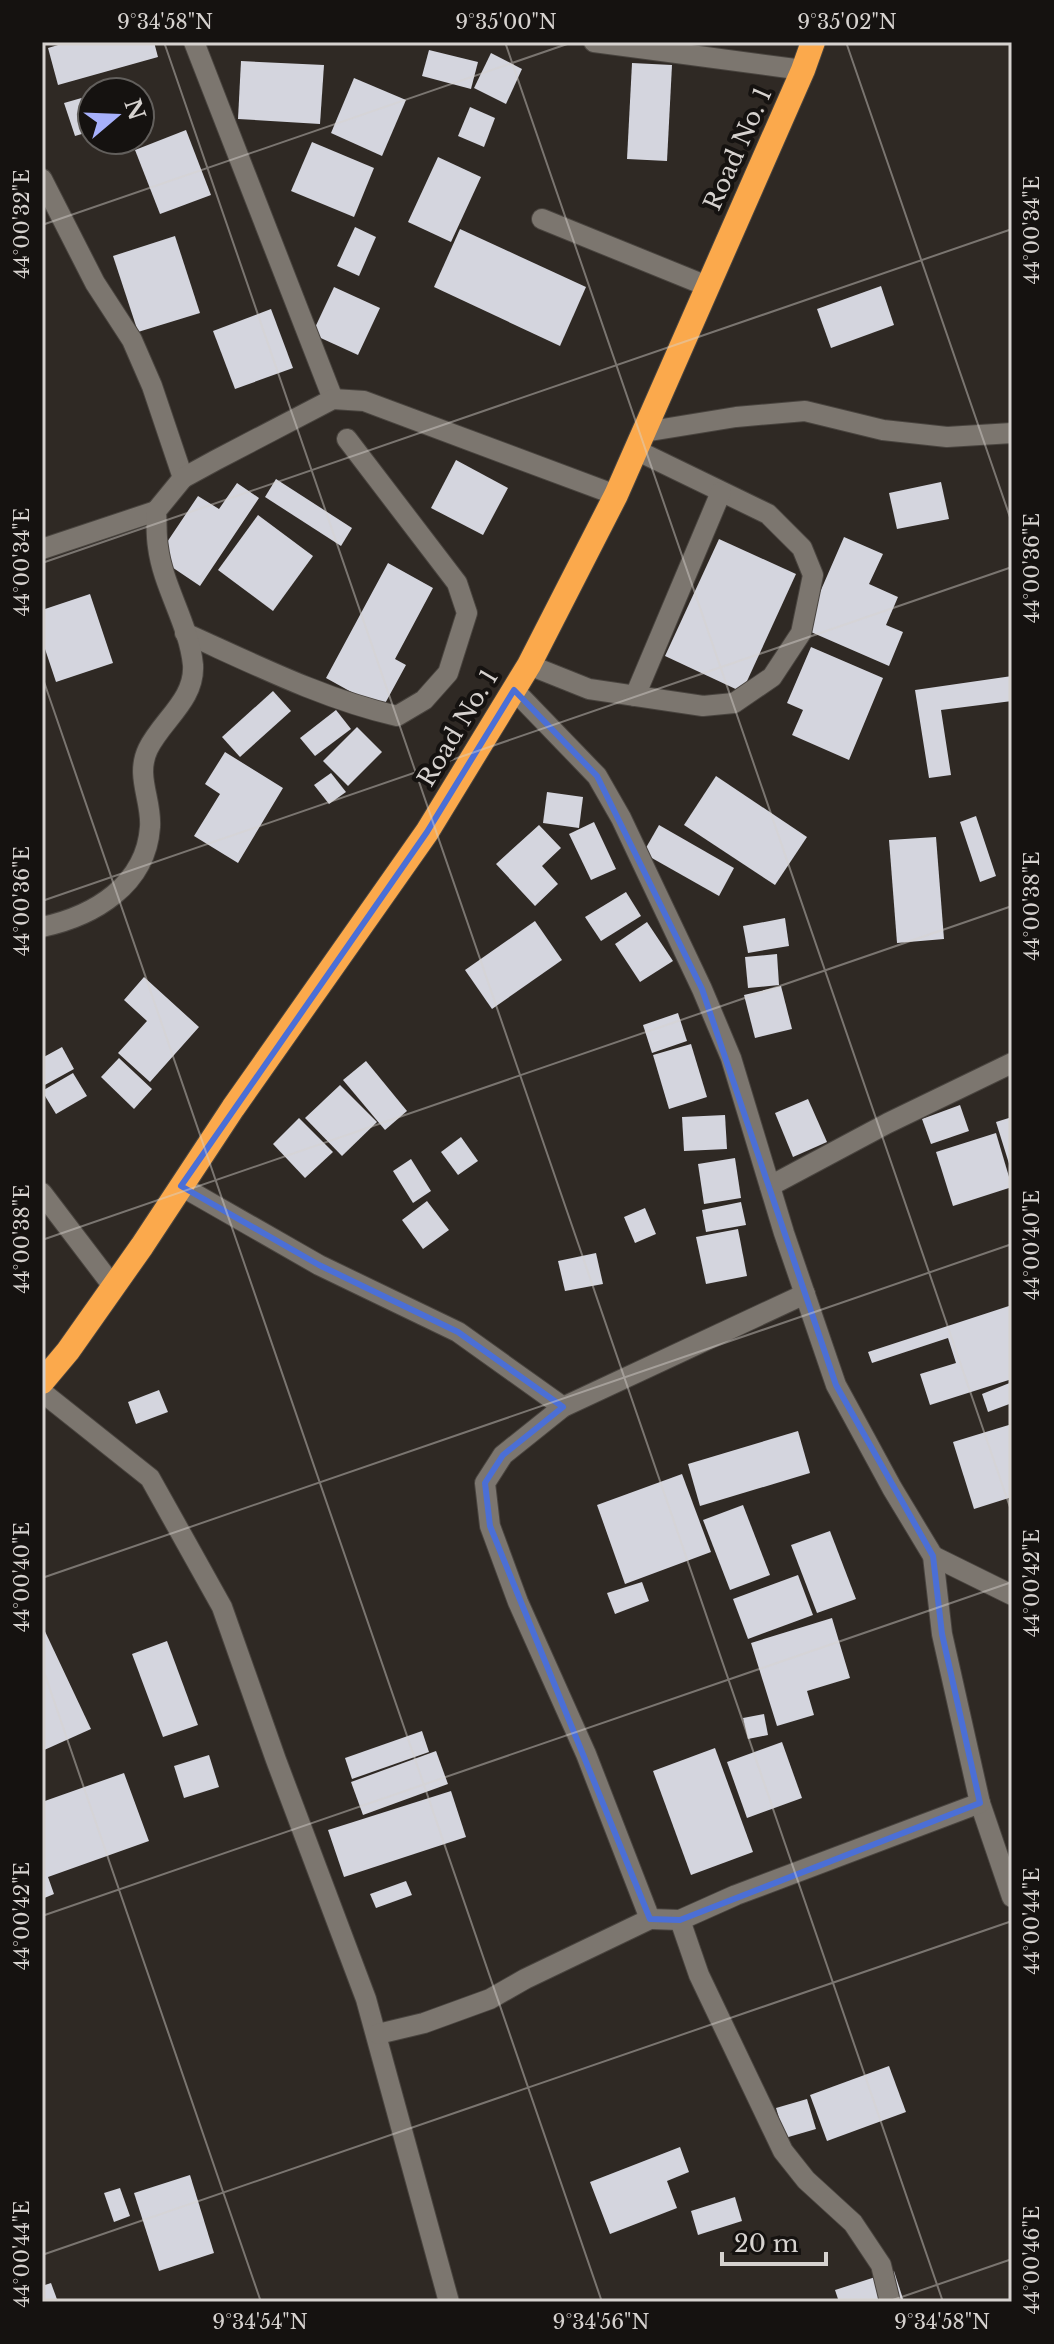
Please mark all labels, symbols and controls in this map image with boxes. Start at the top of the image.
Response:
text: 9°34'58"N [117,10,213,34]
text: 9°35'00"N [455,10,557,34]
text: 9°35'02"N [797,10,897,34]
north arrow [76,76,156,156]
street label: Road No. 1 [698,83,777,215]
text: N [118,95,151,124]
text: 44°00'32"E [10,169,34,279]
text: 44°00'34"E [1020,176,1044,284]
text: 44°00'34"E [10,508,34,616]
text: 44°00'36"E [1020,513,1044,623]
street label: Road No. 1 [411,664,504,791]
text: 44°00'36"E [10,846,34,956]
text: 44°00'38"E [1020,851,1044,961]
text: 44°00'38"E [10,1184,34,1294]
text: 44°00'40"E [1020,1190,1044,1300]
text: 44°00'40"E [10,1522,34,1632]
text: 44°00'42"E [1020,1529,1044,1637]
text: 44°00'42"E [10,1862,34,1970]
text: 44°00'44"E [1020,1867,1044,1975]
text: 44°00'44"E [10,2200,34,2308]
text: 44°00'46"E [1020,2206,1044,2314]
scale bar [722,2216,826,2266]
text: 20 m [734,2229,799,2258]
text: 9°34'54"N [212,2310,308,2334]
text: 9°34'56"N [553,2310,649,2334]
text: 9°34'58"N [894,2310,990,2334]

